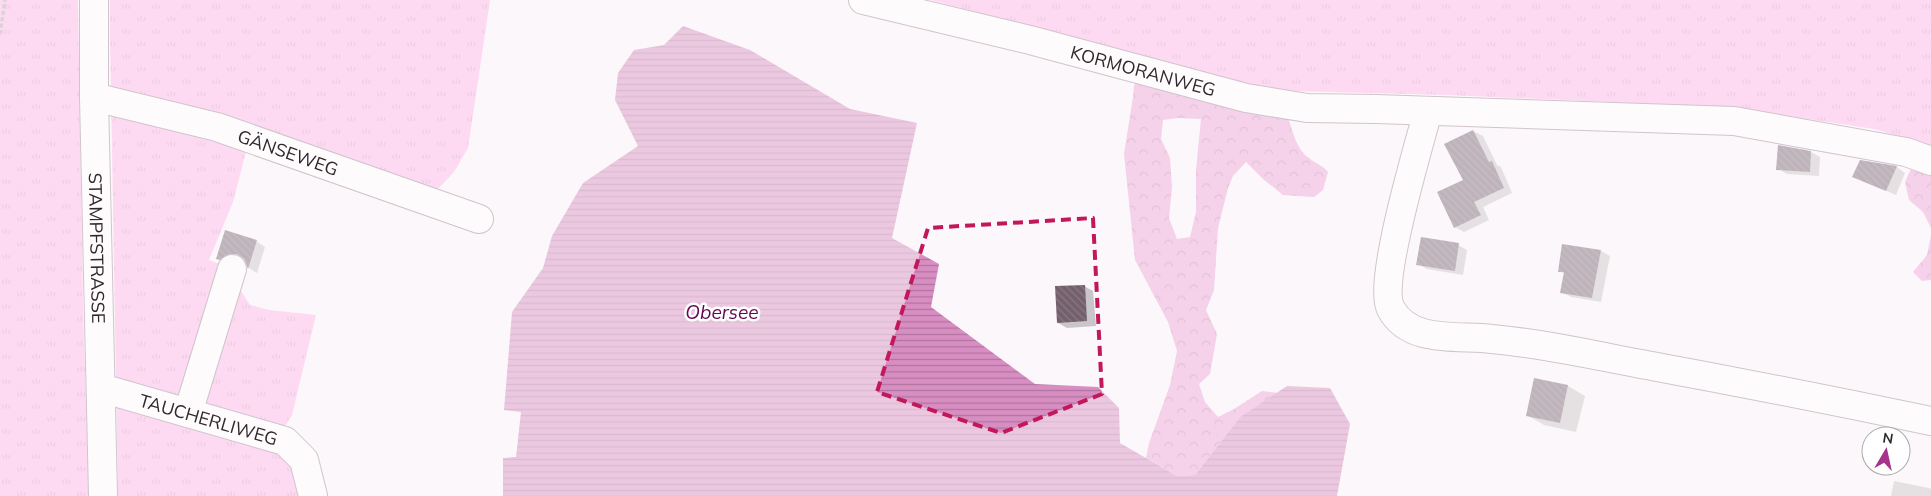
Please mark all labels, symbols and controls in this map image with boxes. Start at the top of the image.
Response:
street label: KORMORANWEG [1068,40,1218,101]
street label: GÄNSEWEG [235,124,342,180]
street label: STAMPFSTRASSE [84,172,111,324]
water label: Obersee [685,300,759,324]
street label: TAUCHERLIWEG [137,388,281,450]
north arrow [1861,426,1911,476]
text: N [1881,428,1895,448]

